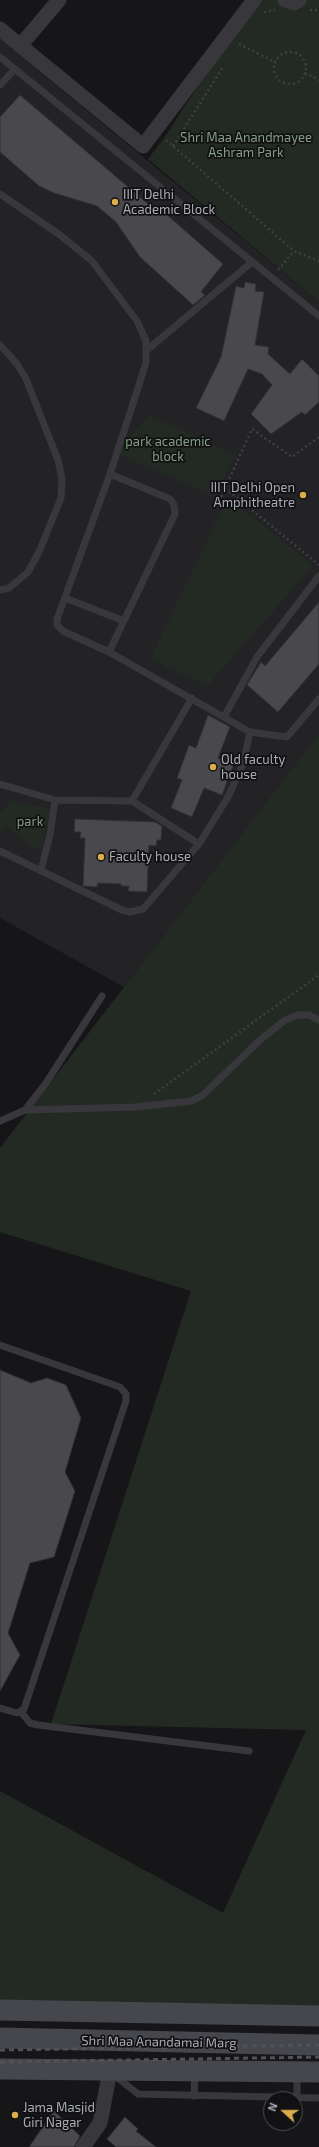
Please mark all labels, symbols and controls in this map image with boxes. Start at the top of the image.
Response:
park label: Shri Maa Anandmayee Ashram Park [180,130,312,161]
place label: IIIT Delhi Academic Block [123,187,215,218]
marker: IIIT Delhi Academic Block [110,197,120,207]
park label: park academic block [125,434,211,465]
place label: IIIT Delhi Open Amphitheatre [210,480,295,511]
marker: IIIT Delhi Open Amphitheatre [298,490,308,500]
place label: Old faculty house [221,752,285,783]
marker: Old faculty house [208,762,218,772]
park label: park [17,814,43,830]
place label: Faculty house [109,849,191,865]
marker: Faculty house [96,852,106,862]
street label: Shri Maa Anandamai Marg [81,2033,237,2051]
north arrow [263,2091,303,2131]
place label: Jama Masjid Giri Nagar [23,2100,95,2131]
text: N [265,2101,280,2113]
marker: Jama Masjid Giri Nagar [10,2110,20,2120]

